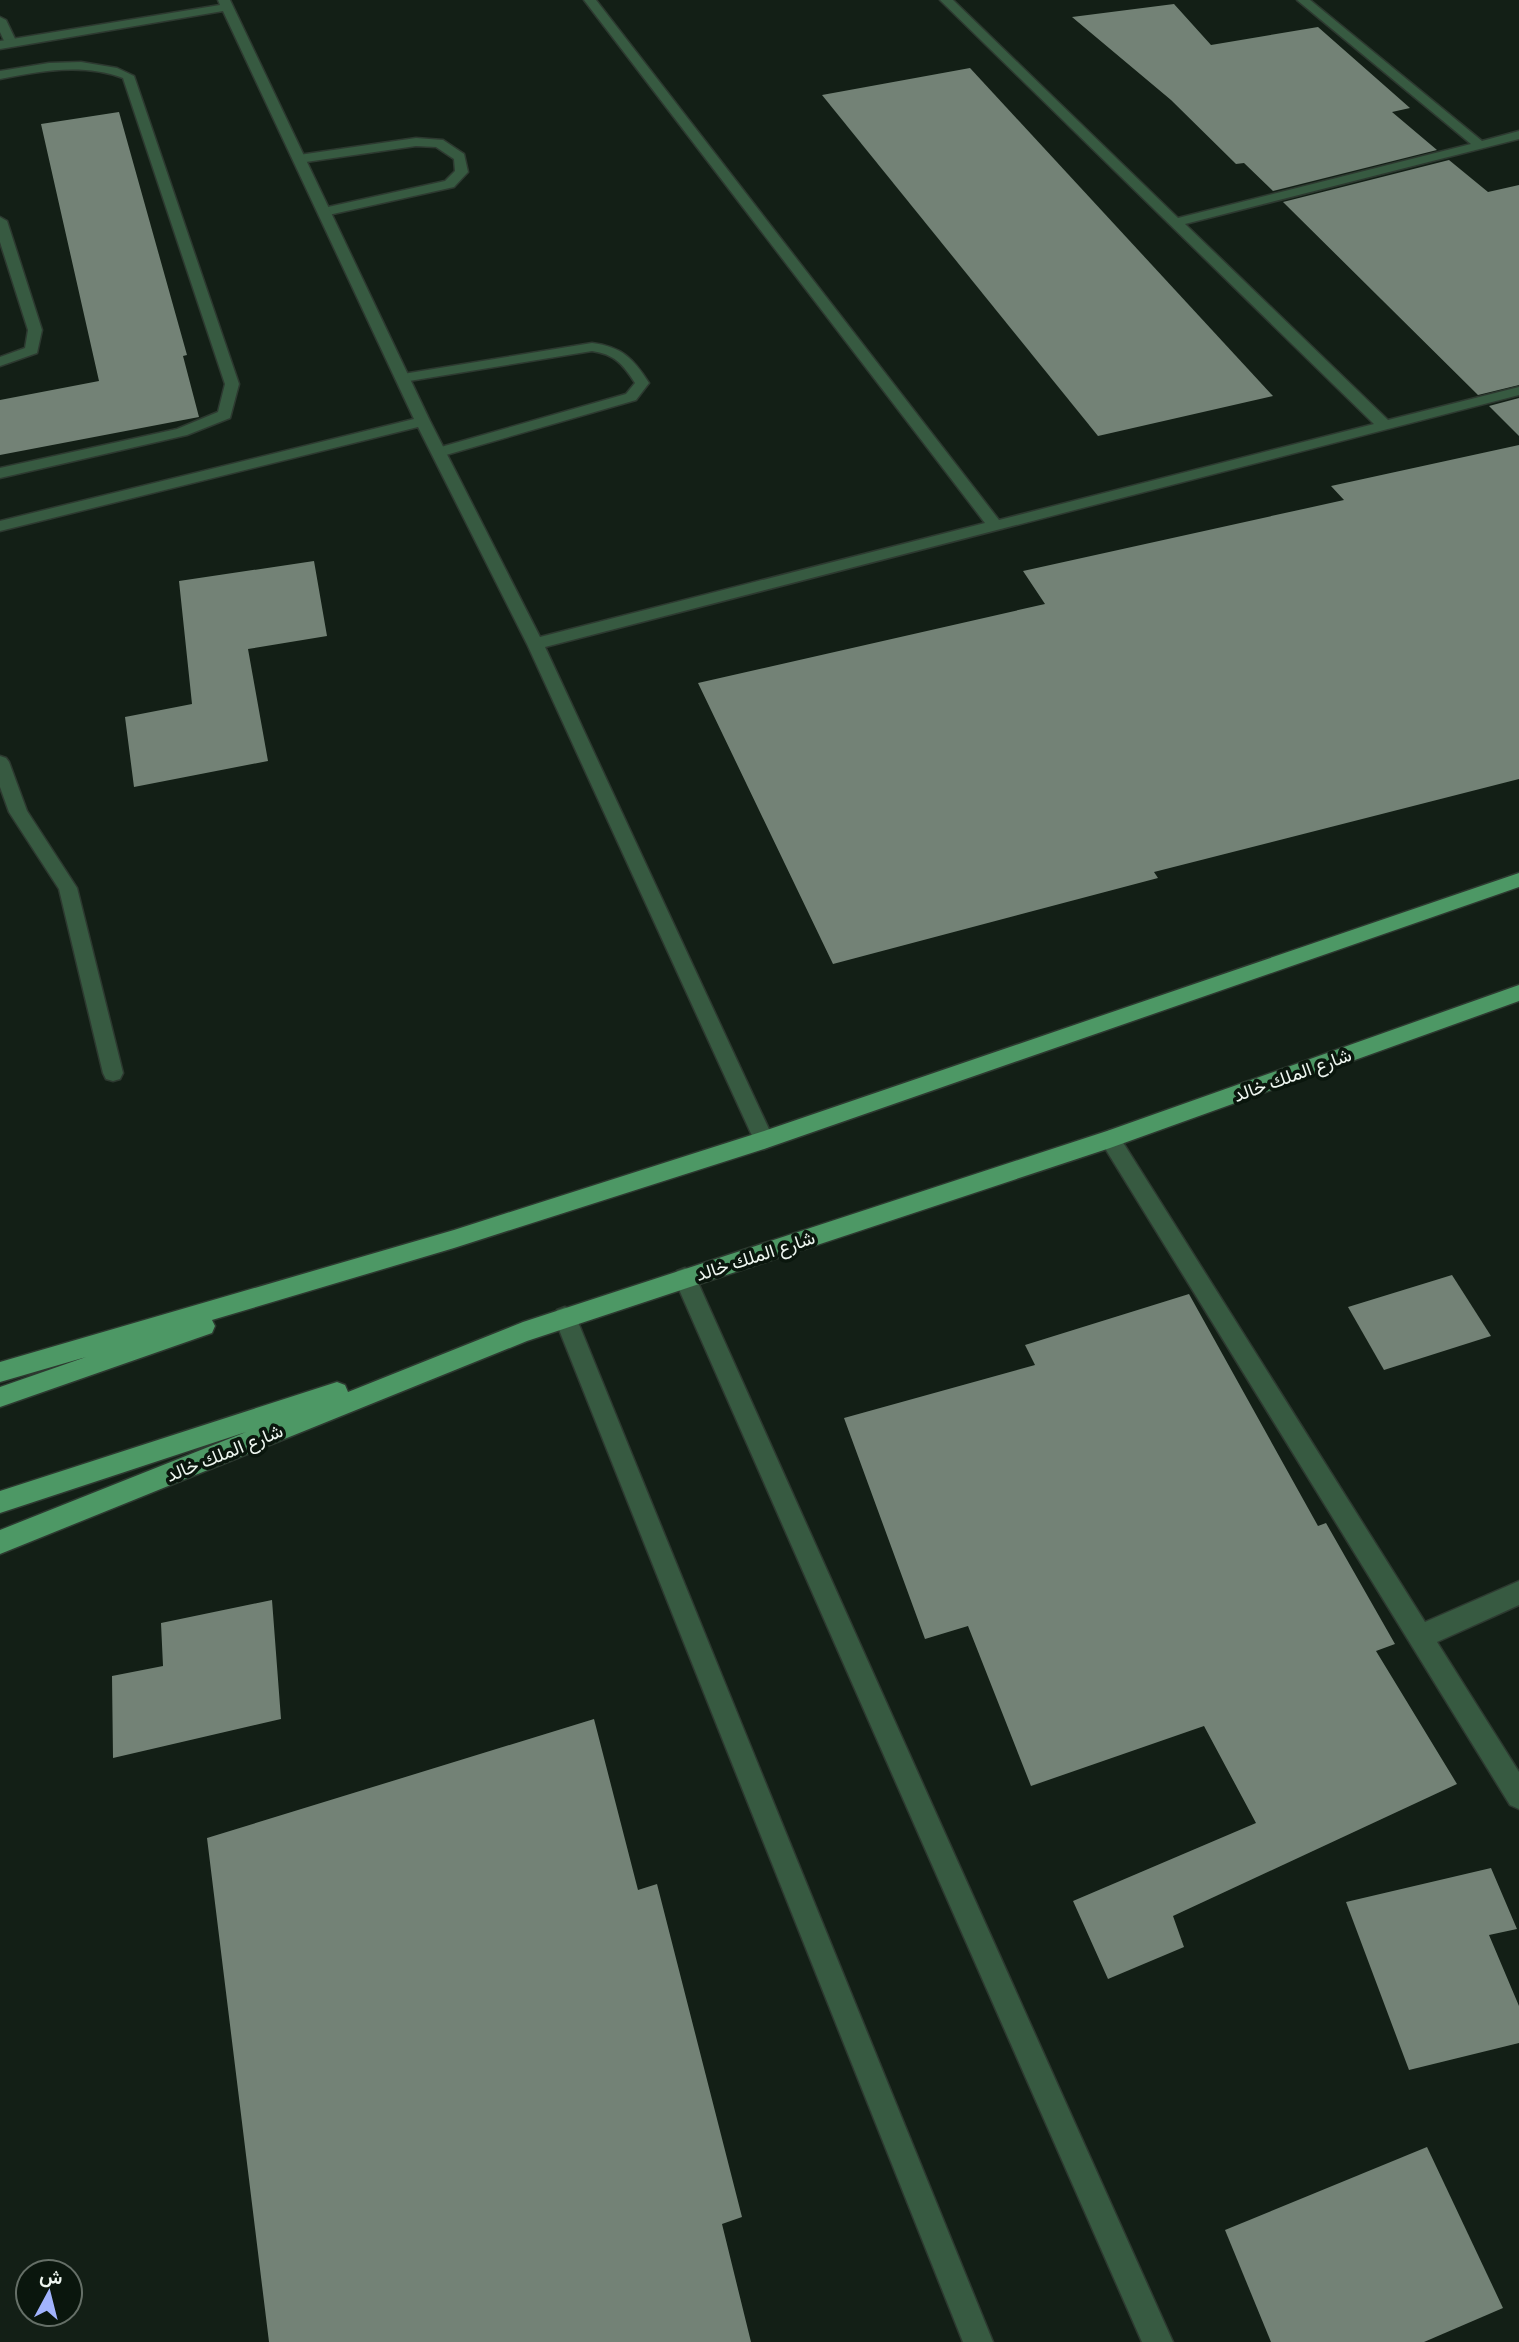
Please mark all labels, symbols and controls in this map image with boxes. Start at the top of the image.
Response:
street label: شارع الملك خالد [1230,1042,1355,1108]
street label: شارع الملك خالد [692,1225,818,1287]
street label: شارع الملك خالد [162,1418,287,1488]
north arrow [14,2258,84,2328]
text: ش [38,2263,64,2289]

